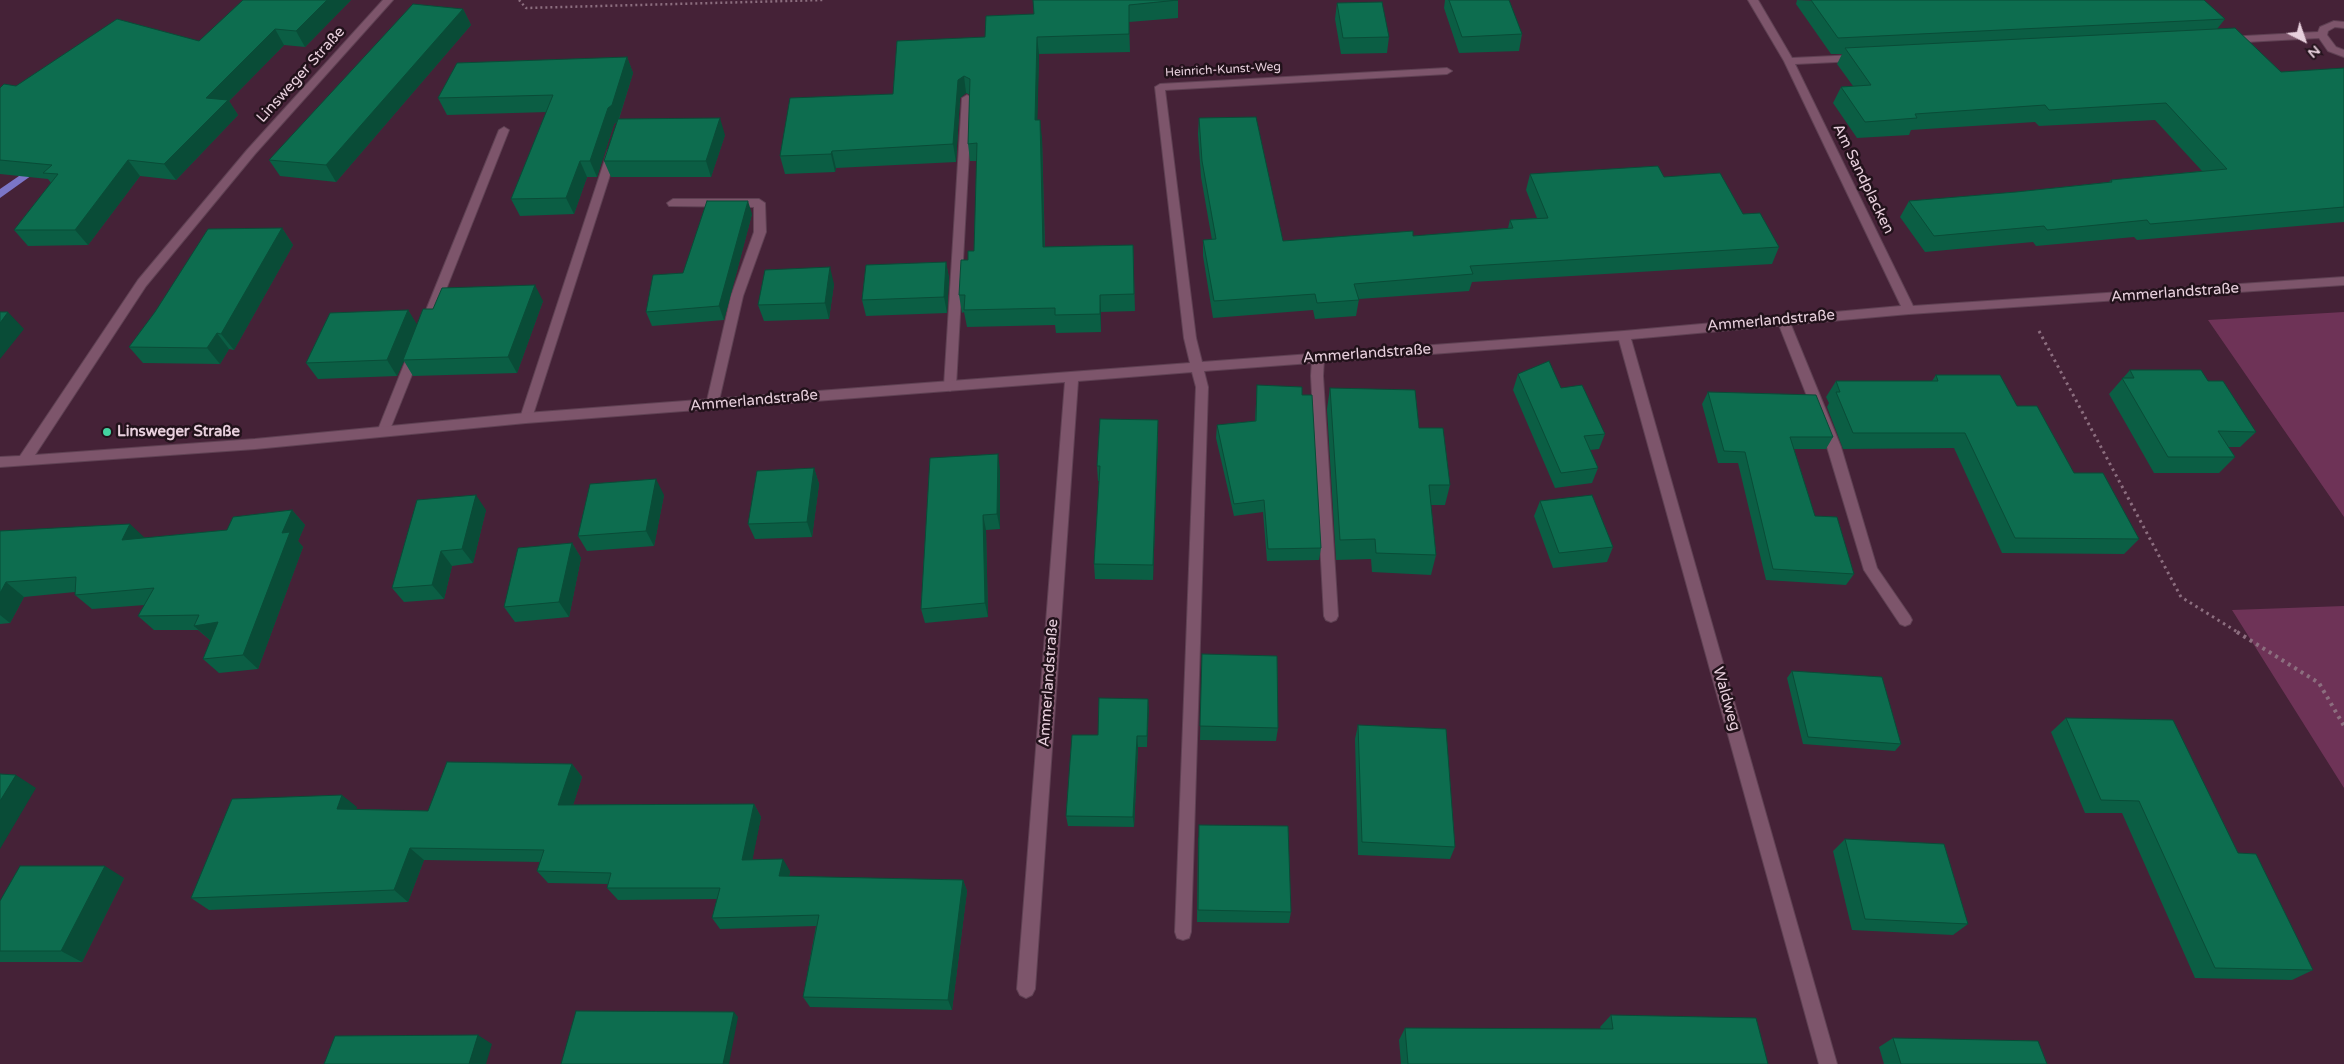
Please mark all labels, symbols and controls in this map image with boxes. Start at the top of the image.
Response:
north arrow [2279,15,2329,65]
street label: Linsweger Straße [253,23,349,127]
text: N [2304,42,2324,62]
street label: Heinrich-Kunst-Weg [1165,60,1281,80]
street label: Am Sandplacken [1829,121,1897,237]
street label: Ammerlandstraße [2110,280,2240,306]
street label: Ammerlandstraße [1706,306,1836,336]
street label: Ammerlandstraße [1302,341,1432,367]
street label: Ammerlandstraße [689,386,819,416]
place label: Linsweger Straße [117,423,240,441]
marker: Linsweger Straße [101,426,113,438]
street label: Ammerlandstraße [1036,618,1062,748]
street label: Waldweg [1708,665,1744,733]

